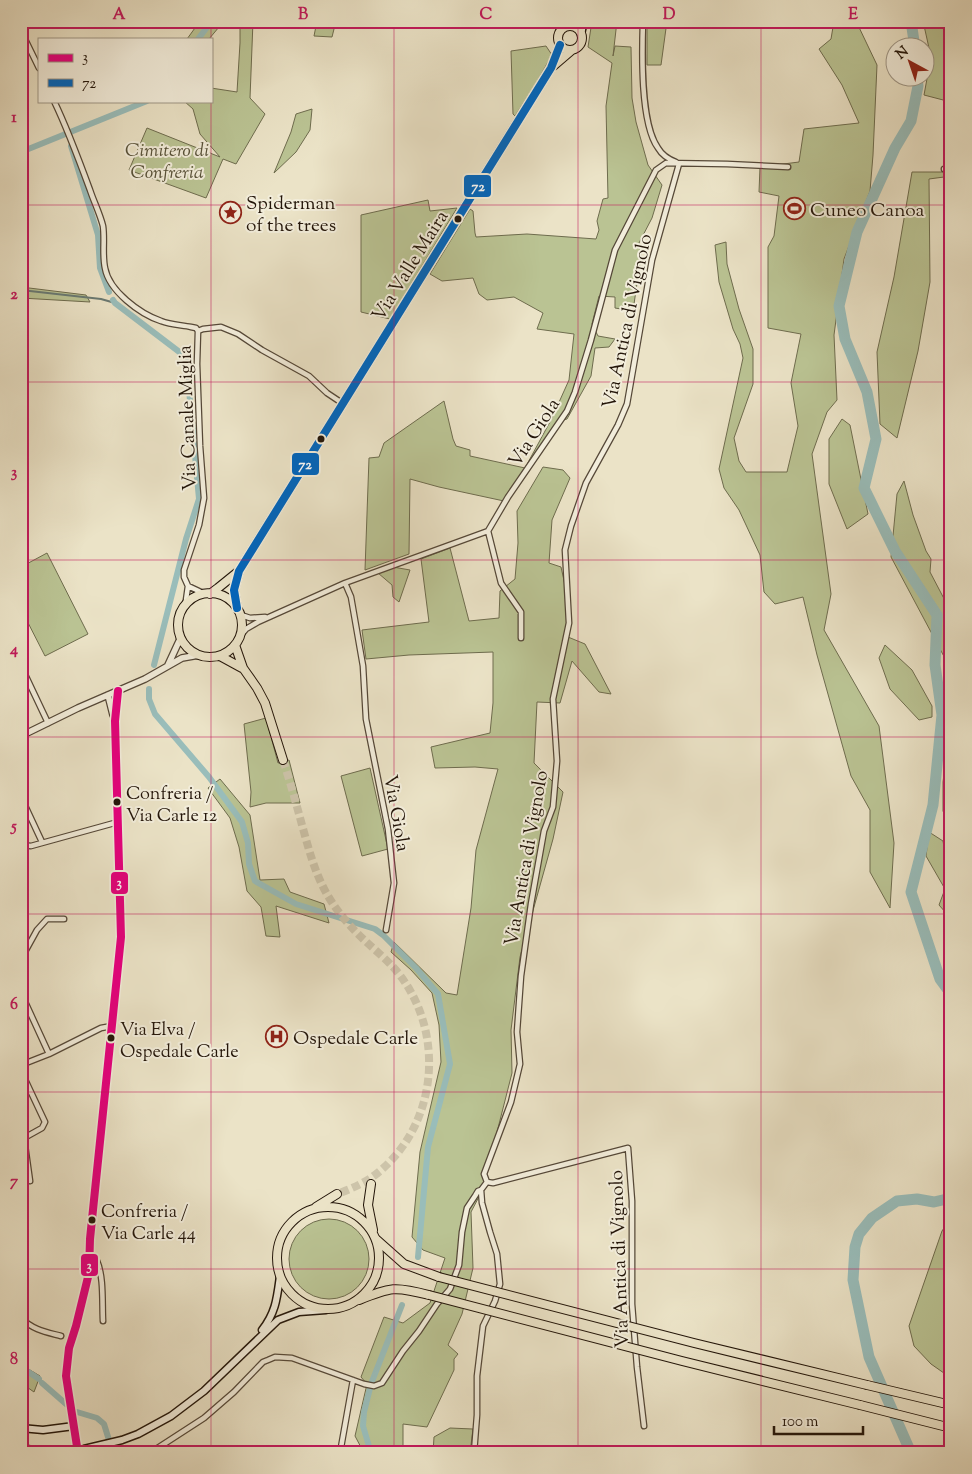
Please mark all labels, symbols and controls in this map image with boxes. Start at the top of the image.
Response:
text: A [113,4,126,27]
text: B [298,4,308,27]
text: C [480,4,493,27]
text: D [663,4,676,27]
text: E [848,4,858,27]
legend [38,38,212,102]
north arrow [884,38,934,88]
text: N [892,42,914,65]
text: 3 [82,48,88,69]
text: 72 [82,74,96,95]
text: 1 [11,107,17,130]
park label: Cimitero di Confreria [125,138,209,187]
line badge: 72 [463,174,492,198]
text: 72 [471,178,485,198]
place label: Spiderman of the trees [246,191,336,240]
sports icon: Cuneo Canoa [782,197,806,221]
place label: Cuneo Canoa [810,198,925,225]
place icon: Spiderman of the trees [218,201,242,225]
street label: Via Valle Maira [366,205,456,327]
unlabelled marker [453,214,463,224]
street label: Via Antica di Vignolo [597,232,660,411]
text: 2 [10,284,18,307]
street label: Via Canale Miglia [172,344,205,491]
street label: Via Giola [503,393,568,473]
unlabelled marker [316,434,326,444]
line badge: 72 [291,452,320,476]
text: 72 [298,456,312,476]
text: 3 [11,462,18,485]
text: 4 [9,639,18,662]
street label: Via Antica di Vignolo [499,768,556,948]
street label: Via Giola [376,773,416,854]
place label: Confreria / Via Carle 12 [126,782,218,830]
marker: Confreria / Via Carle 12 [112,797,122,807]
text: 5 [9,816,17,839]
line badge: 3 [110,871,129,895]
text: 3 [116,874,122,894]
text: 6 [10,994,18,1017]
place label: Via Elva / Ospedale Carle [120,1018,239,1066]
hospital icon: Ospedale Carle [265,1025,289,1049]
place label: Ospedale Carle [293,1026,418,1053]
marker: Via Elva / Ospedale Carle [106,1033,116,1043]
street label: Via Antica di Vignolo [604,1170,637,1348]
text: 7 [10,1171,19,1194]
place label: Confreria / Via Carle 44 [101,1200,196,1248]
marker: Confreria / Via Carle 44 [87,1215,97,1225]
line badge: 3 [80,1253,99,1277]
text: 3 [86,1257,92,1277]
text: 8 [10,1349,18,1372]
scale bar [774,1404,863,1436]
text: 100 m [782,1412,819,1433]

